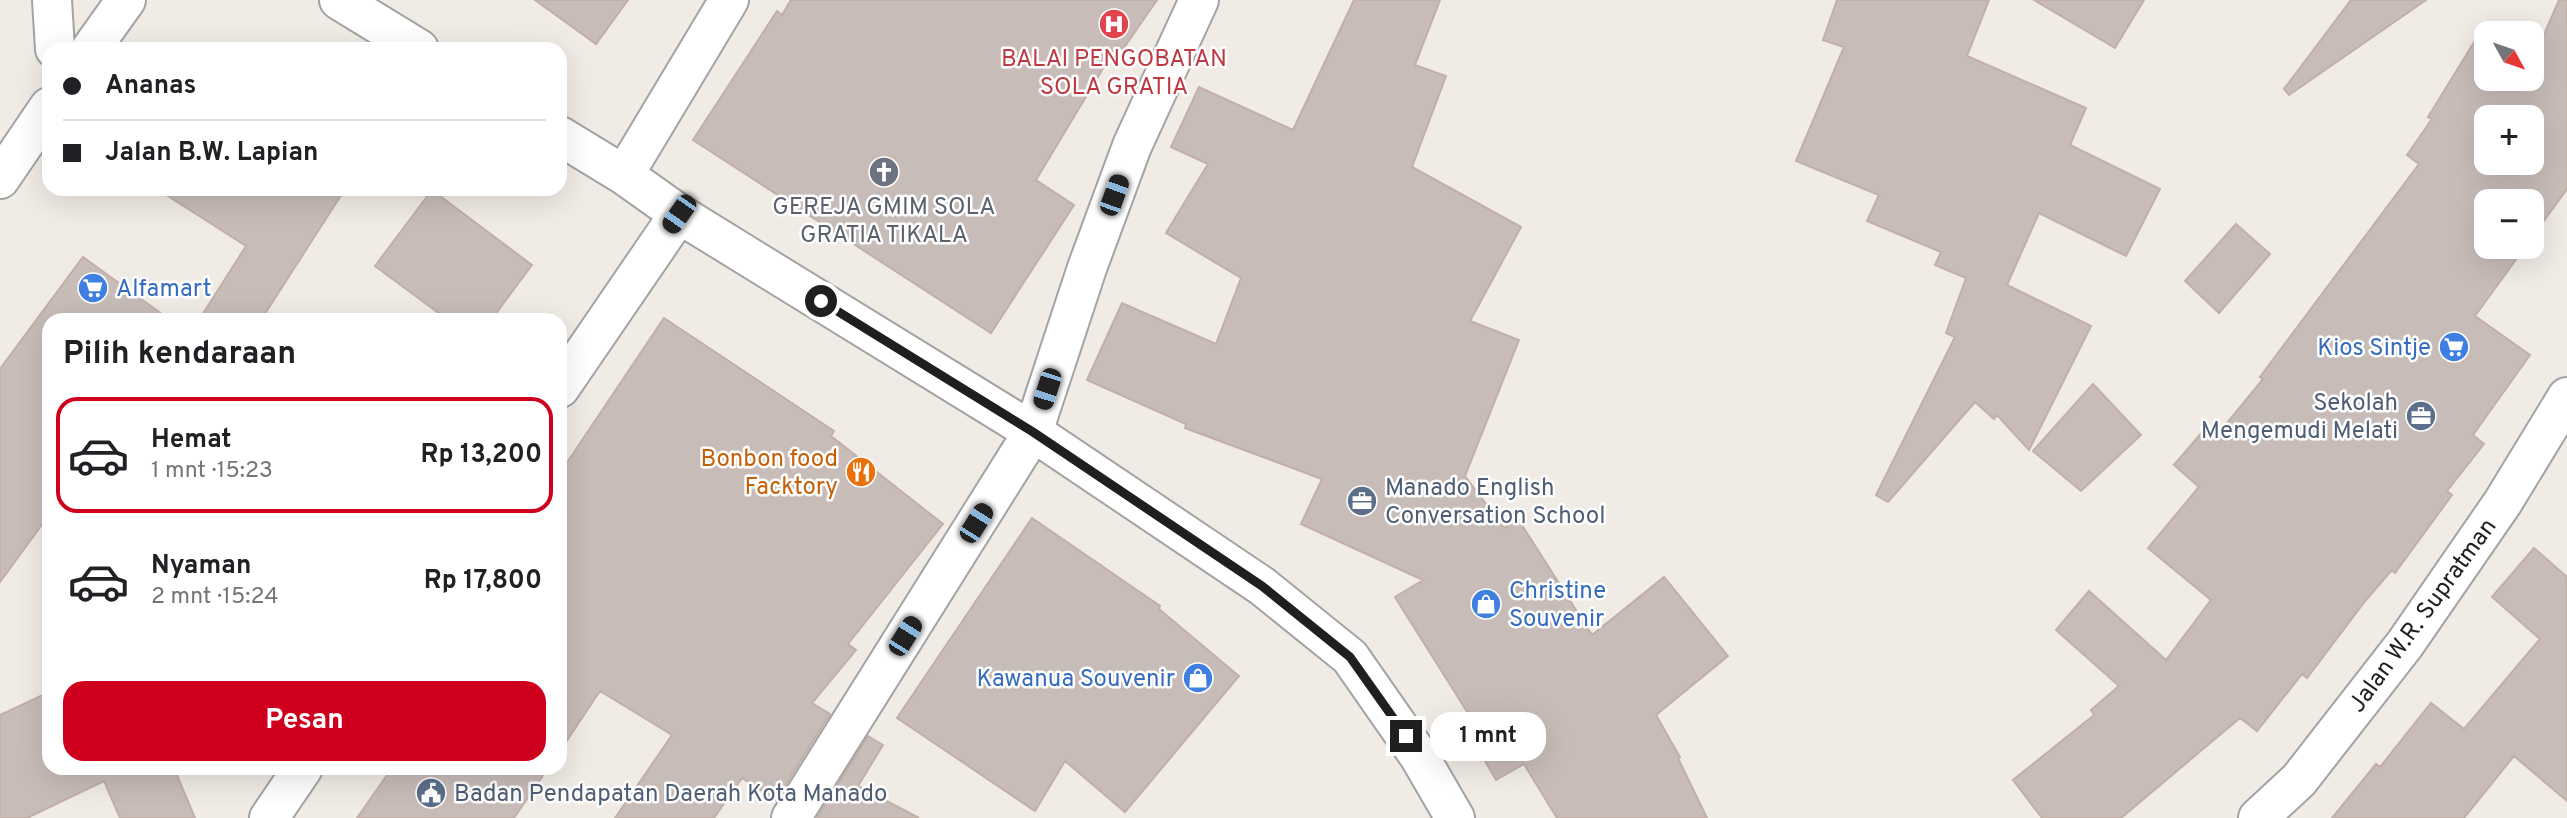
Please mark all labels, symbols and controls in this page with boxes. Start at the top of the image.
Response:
hospital icon: BALAI PENGOBATAN SOLA GRATIA [1097,7,1131,41]
north arrow [2474,21,2544,91]
map controls [2474,21,2544,259]
place label: BALAI PENGOBATAN SOLA GRATIA [1001,45,1227,103]
text: Ananas [105,70,196,103]
button: + [2474,105,2544,175]
text: Jalan B.W. Lapian [105,137,318,170]
church icon: GEREJA GMIM SOLA GRATIA TIKALA [867,155,901,189]
car [1097,172,1132,218]
button: − [2474,189,2544,259]
car [659,191,700,237]
place label: GEREJA GMIM SOLA GRATIA TIKALA [772,193,996,251]
supermarket icon: Alfamart [76,271,110,305]
place label: Alfamart [116,275,212,305]
route start [805,285,837,317]
supermarket icon: Kios Sintje [2437,330,2471,364]
place label: Kios Sintje [2317,334,2431,364]
text: Pilih kendaraan [63,335,296,375]
car [1031,366,1064,412]
place label: Sekolah Mengemudi Melati [2201,389,2398,447]
office icon: Sekolah Mengemudi Melati [2404,399,2438,433]
icon: car [67,424,130,487]
text: Hemat [151,424,231,457]
text: Rp 13,200 [420,439,542,472]
place label: Bonbon food Facktory [701,445,838,503]
restaurant icon: Bonbon food Facktory [844,455,878,489]
text: 1 mnt · 15:23 [151,457,273,486]
place label: Manado English Conversation School [1385,474,1605,532]
office icon: Manado English Conversation School [1345,484,1379,518]
car [956,500,997,546]
street label: Jalan W.R. Supratman [2343,513,2504,719]
icon: car [67,550,130,613]
text: Nyaman [151,550,251,583]
text: Rp 17,800 [424,565,542,598]
place label: Christine Souvenir [1509,577,1606,635]
text: 2 mnt · 15:24 [151,583,279,612]
shop icon: Christine Souvenir [1469,587,1503,621]
car [885,613,926,659]
shop icon: Kawanua Souvenir [1181,661,1215,695]
place label: Kawanua Souvenir [976,665,1175,695]
button: Pesan [63,681,546,761]
callout: 1 mnt [1430,712,1546,760]
route end [1390,720,1422,752]
text: 1 mnt [1459,722,1517,751]
public building icon: Badan Pendapatan Daerah Kota Manado [414,776,448,810]
place label: Badan Pendapatan Daerah Kota Manado [454,780,887,810]

